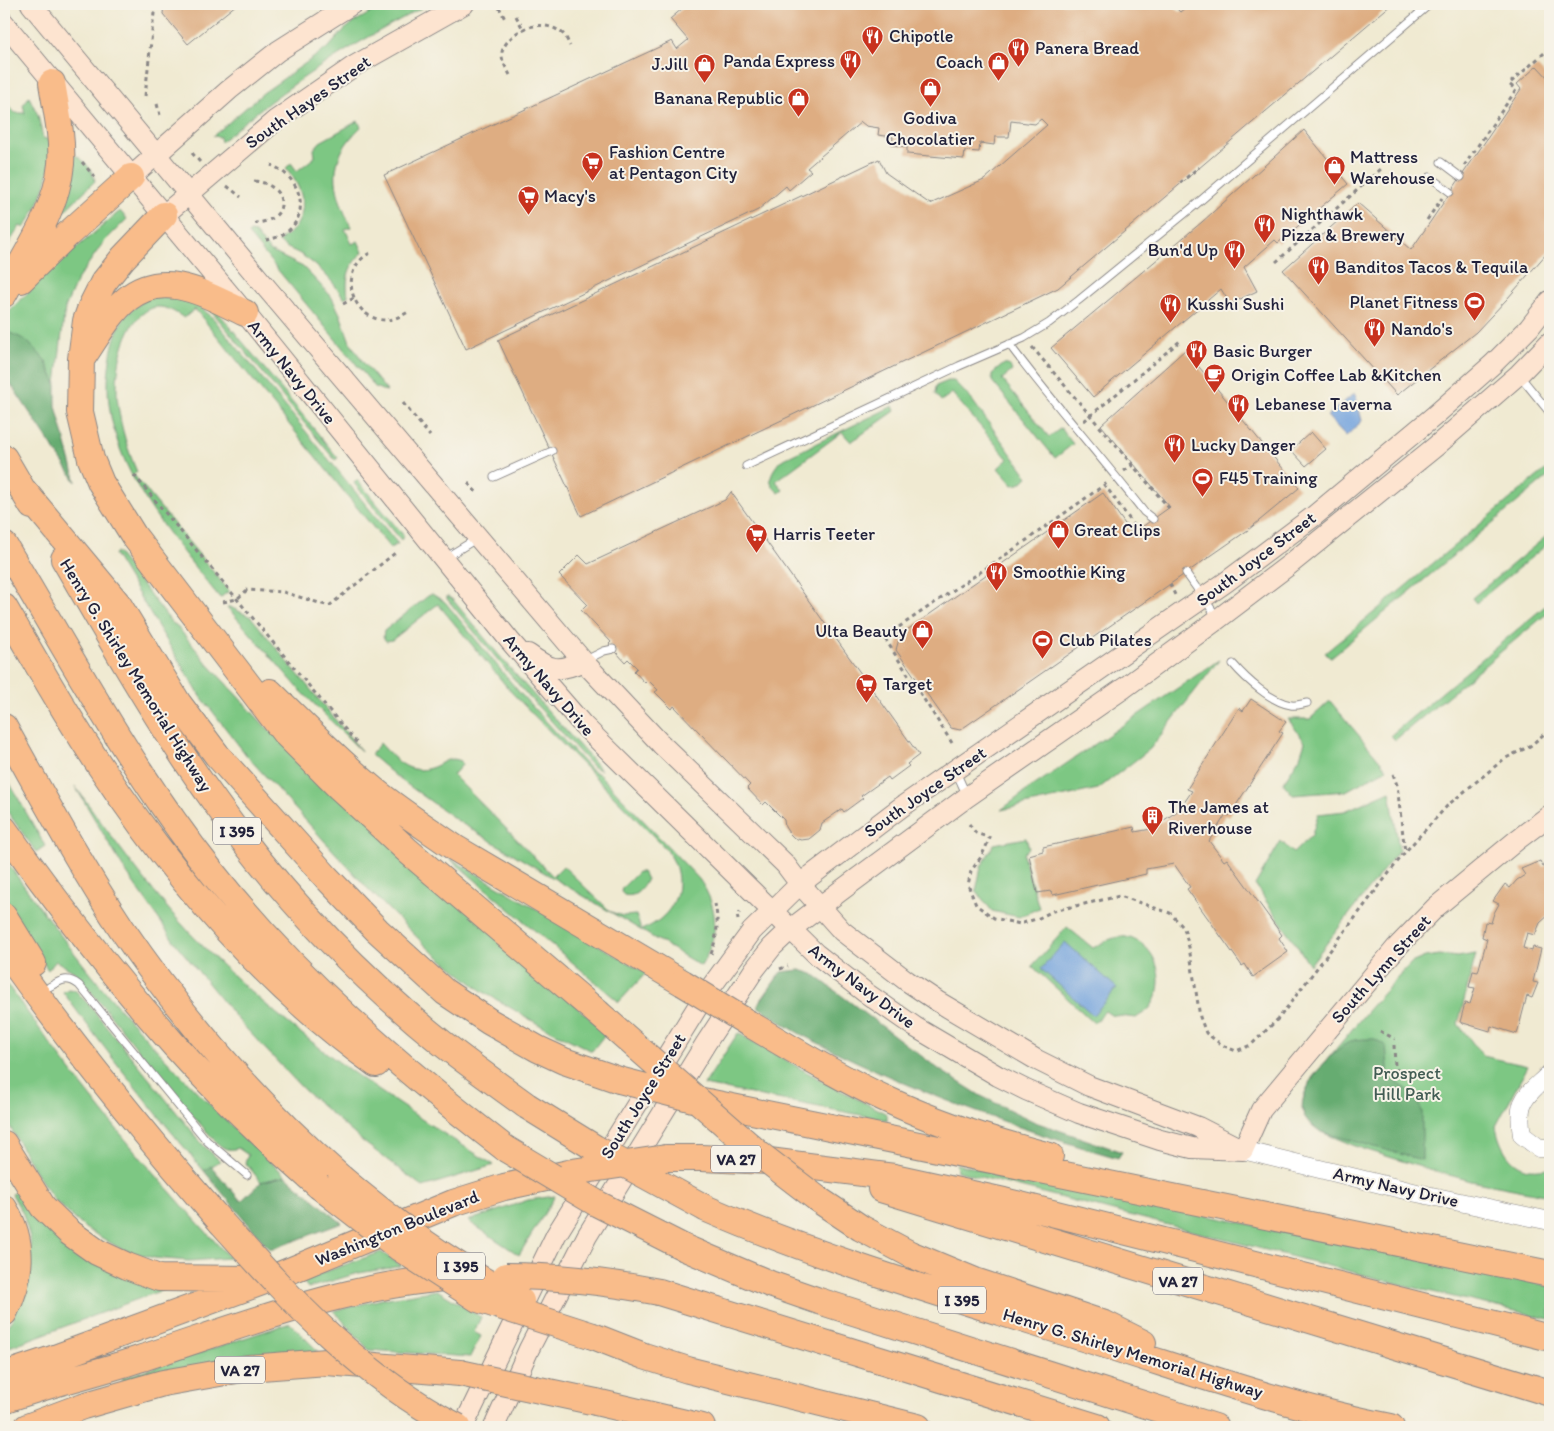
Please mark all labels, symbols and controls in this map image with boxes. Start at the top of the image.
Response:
restaurant icon: Chipotle [861,24,885,55]
place label: Chipotle [889,25,953,47]
restaurant icon: Panera Bread [1007,36,1031,67]
place label: Panera Bread [1035,37,1139,59]
restaurant icon: Panda Express [839,49,863,80]
street label: South Hayes Street [241,50,375,153]
place label: Panda Express [723,50,835,72]
shop icon: Coach [987,50,1011,81]
place label: Coach [936,51,983,73]
shop icon: J.Jill [692,52,716,83]
place label: J.Jill [652,53,688,75]
shop icon: Godiva Chocolatier [918,76,942,107]
shop icon: Banana Republic [787,86,811,117]
place label: Banana Republic [654,87,783,109]
place label: Godiva Chocolatier [886,107,975,150]
place label: Fashion Centre at Pentagon City [609,141,738,184]
place label: Mattress Warehouse [1350,146,1435,189]
supermarket icon: Fashion Centre at Pentagon City [581,150,605,181]
shop icon: Mattress Warehouse [1322,155,1346,186]
supermarket icon: Macy's [516,184,540,215]
place label: Macy's [544,185,596,207]
place label: Nighthawk Pizza & Brewery [1281,203,1405,246]
restaurant icon: Nighthawk Pizza & Brewery [1253,212,1277,243]
restaurant icon: Bun'd Up [1222,238,1246,269]
place label: Bun'd Up [1148,239,1218,261]
restaurant icon: Banditos Tacos & Tequila [1307,255,1331,286]
place label: Banditos Tacos & Tequila [1335,256,1529,278]
sports icon: Planet Fitness [1462,290,1486,321]
place label: Planet Fitness [1349,291,1458,313]
restaurant icon: Kusshi Sushi [1159,292,1183,323]
place label: Kusshi Sushi [1187,293,1284,315]
street label: Army Navy Drive [243,315,341,429]
restaurant icon: Nando's [1363,317,1387,348]
place label: Nando's [1391,318,1453,340]
restaurant icon: Basic Burger [1185,339,1209,370]
place label: Basic Burger [1213,340,1312,362]
cafe icon: Origin Coffee Lab &Kitchen [1203,363,1227,394]
place label: Origin Coffee Lab &Kitchen [1231,364,1442,386]
restaurant icon: Lebanese Taverna [1227,392,1251,423]
place label: Lebanese Taverna [1255,393,1393,415]
restaurant icon: Lucky Danger [1163,433,1187,464]
place label: Lucky Danger [1191,434,1296,456]
sports icon: F45 Training [1191,466,1215,497]
place label: F45 Training [1219,467,1318,489]
street label: South Joyce Street [1192,507,1320,611]
shop icon: Great Clips [1046,518,1070,549]
place label: Great Clips [1074,519,1161,541]
supermarket icon: Harris Teeter [745,522,769,553]
place label: Harris Teeter [773,523,875,545]
street label: Henry G. Shirley Memorial Highway [55,554,217,796]
restaurant icon: Smoothie King [985,560,1009,591]
place label: Smoothie King [1013,561,1126,583]
shop icon: Ulta Beauty [911,619,935,650]
place label: Ulta Beauty [815,620,908,642]
sports icon: Club Pilates [1031,628,1055,659]
street label: Army Navy Drive [499,629,599,741]
place label: Club Pilates [1059,629,1152,651]
supermarket icon: Target [855,672,879,703]
place label: Target [883,673,933,695]
street label: South Joyce Street [860,742,991,842]
place label: The James at Riverhouse [1168,796,1269,839]
building icon: The James at Riverhouse [1140,805,1164,836]
road number: I 395 [213,818,261,844]
street label: South Lynn Street [1326,910,1436,1028]
street label: Army Navy Drive [804,939,920,1033]
street label: South Joyce Street [595,1029,691,1163]
park label: Prospect Hill Park [1373,1062,1441,1105]
road number: VA 27 [711,1146,761,1172]
street label: Army Navy Drive [1331,1162,1461,1212]
street label: Washington Boulevard [312,1185,482,1271]
road number: I 395 [437,1252,485,1280]
road number: VA 27 [1153,1268,1203,1294]
road number: I 395 [938,1286,986,1314]
street label: Henry G. Shirley Memorial Highway [1000,1303,1266,1403]
road number: VA 27 [215,1356,265,1384]

